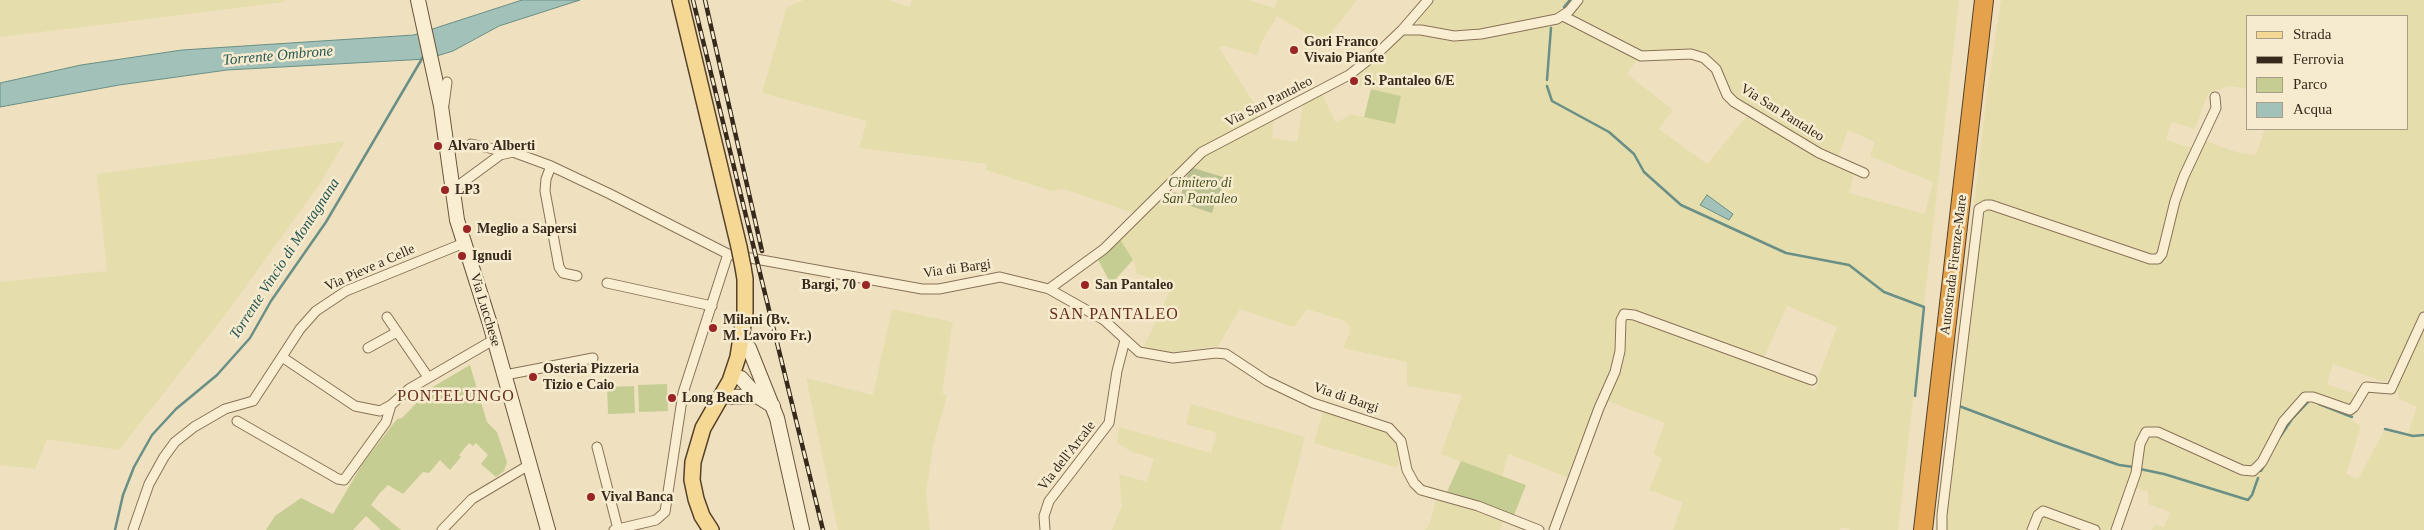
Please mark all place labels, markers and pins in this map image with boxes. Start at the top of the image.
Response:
place label: Gori Franco Vivaio Piante [1304,34,1384,66]
marker: Gori Franco Vivaio Piante [1288,44,1300,56]
place label: S. Pantaleo 6/E [1364,73,1455,89]
marker: S. Pantaleo 6/E [1348,75,1360,87]
place label: Alvaro Alberti [448,138,535,154]
marker: Alvaro Alberti [432,140,444,152]
place label: LP3 [455,182,480,198]
marker: LP3 [439,184,451,196]
place label: Meglio a Sapersi [477,221,577,237]
marker: Meglio a Sapersi [461,223,473,235]
place label: Ignudi [472,248,512,264]
marker: Ignudi [456,250,468,262]
place label: Bargi, 70 [802,277,856,293]
place label: San Pantaleo [1095,277,1173,293]
marker: Bargi, 70 [860,279,872,291]
marker: San Pantaleo [1079,279,1091,291]
place label: Milani (Bv. M. Lavoro Fr.) [723,312,812,344]
marker: Milani (Bv. M. Lavoro Fr.) [707,322,719,334]
place label: Osteria Pizzeria Tizio e Caio [543,361,639,394]
marker: Osteria Pizzeria Tizio e Caio [527,371,539,383]
place label: Long Beach [682,390,753,406]
marker: Long Beach [666,392,678,404]
place label: Vival Banca [601,489,673,505]
marker: Vival Banca [585,491,597,503]

